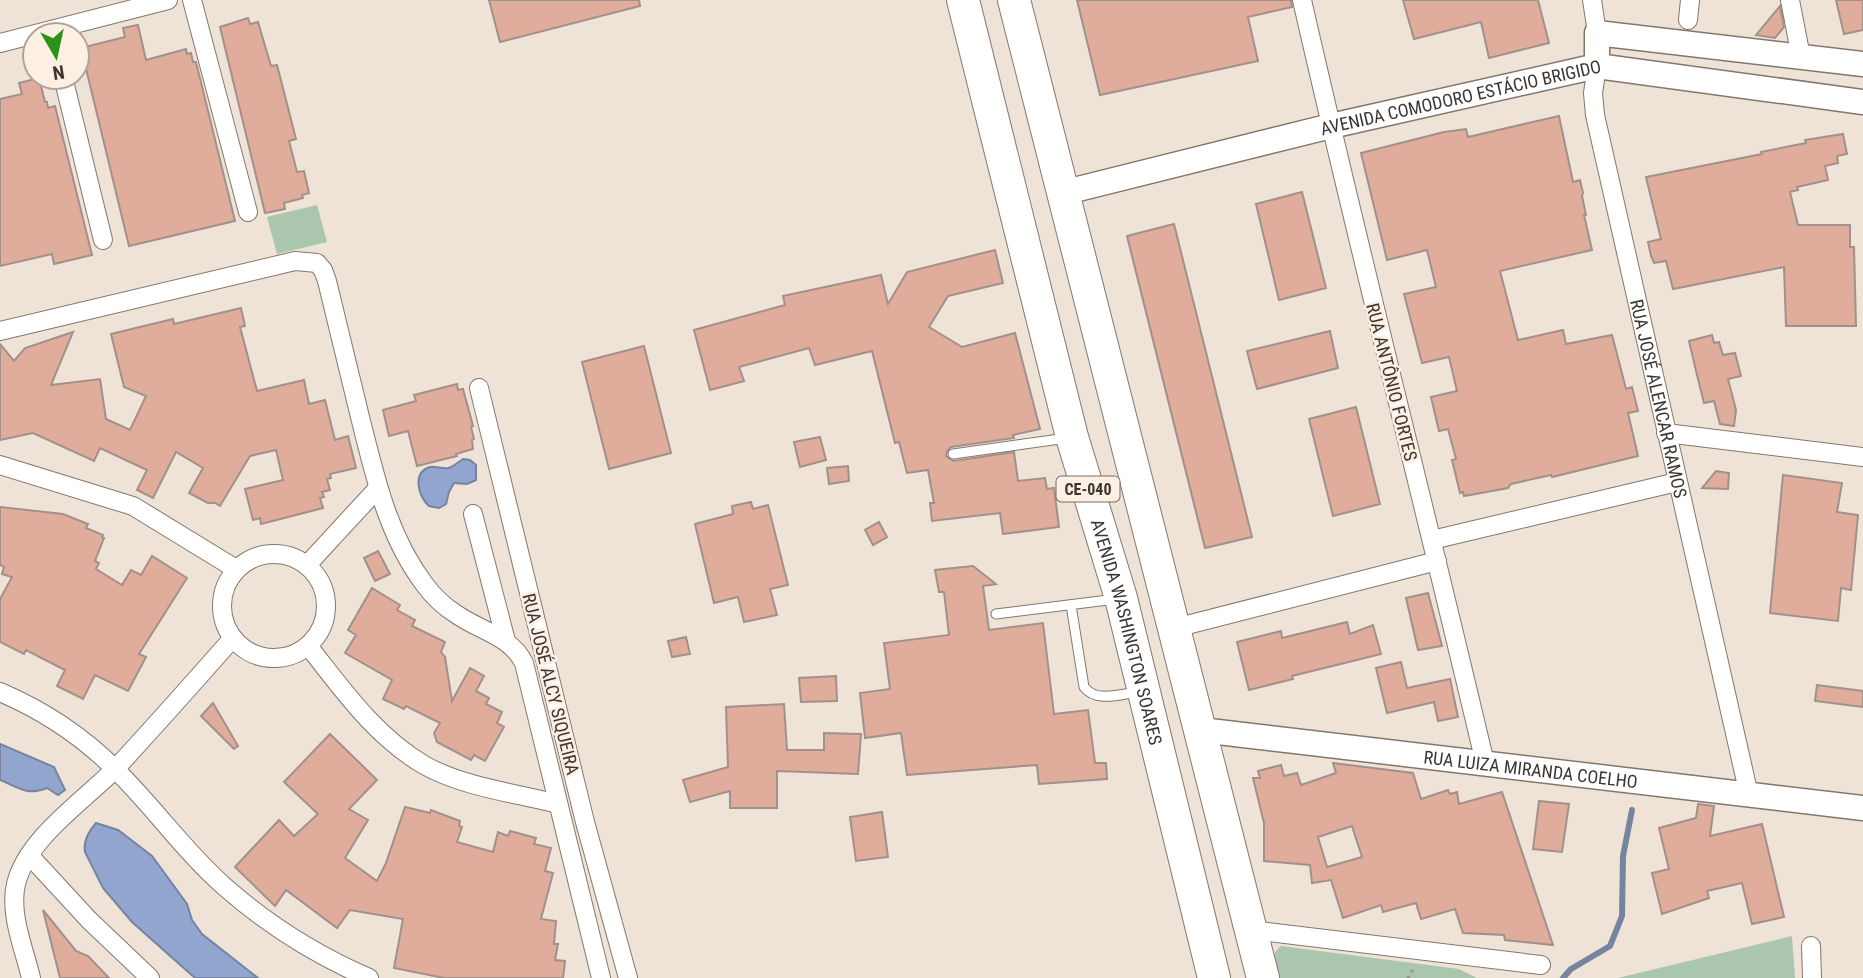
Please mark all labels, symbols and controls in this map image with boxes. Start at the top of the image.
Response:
north arrow [21,21,91,91]
street label: AVENIDA COMODORO ESTÁCIO BRIGIDO [1318,55,1603,139]
text: N [51,60,66,85]
street label: RUA JOSÉ ALENCAR RAMOS [1627,297,1692,500]
street label: RUA ANTÔNIO FORTES [1362,301,1422,463]
road number: CE-040 [1056,476,1120,502]
street label: AVENIDA WASHINGTON SOARES [1087,516,1167,747]
street label: RUA JOSÉ ALCY SIQUEIRA [518,591,584,777]
street label: RUA LUIZA MIRANDA COELHO [1423,746,1639,792]

